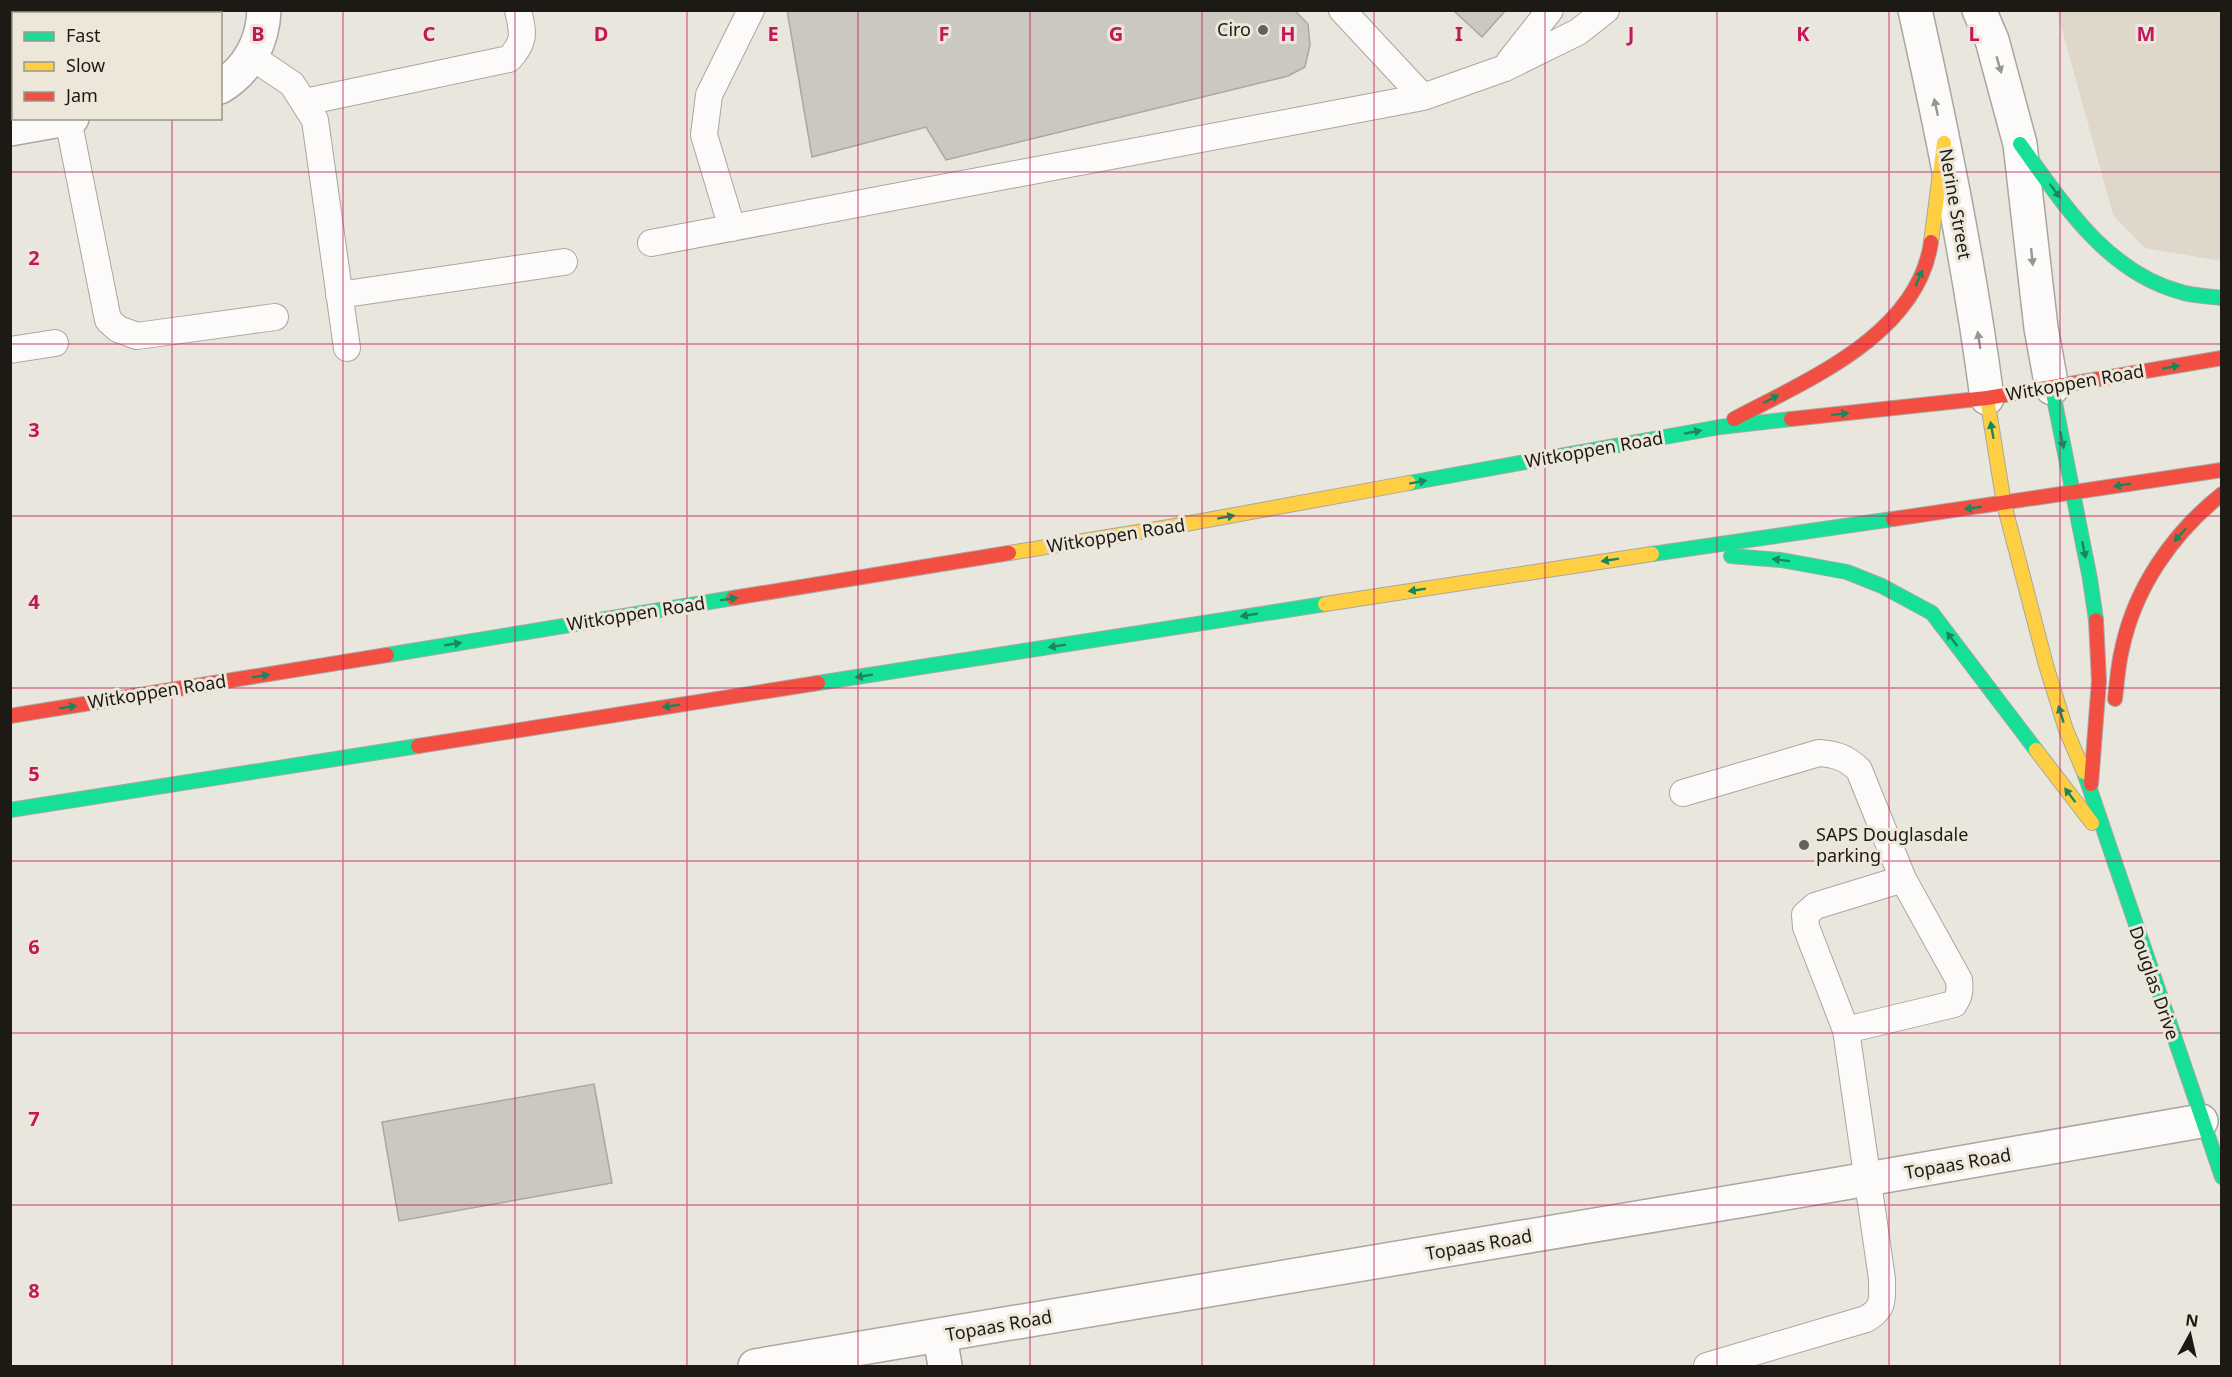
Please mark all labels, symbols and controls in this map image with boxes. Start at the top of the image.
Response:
legend [12,12,222,120]
place label: Ciro [1217,17,1251,41]
text: B [251,20,265,47]
text: C [423,20,436,47]
text: D [594,20,608,47]
text: E [767,20,779,47]
text: F [939,20,949,47]
text: G [1109,20,1123,47]
text: H [1280,20,1296,47]
text: I [1455,20,1463,47]
text: J [1626,20,1634,47]
text: K [1796,20,1810,47]
text: L [1968,20,1980,47]
text: M [2137,20,2155,47]
text: Fast [66,23,101,47]
marker: Ciro [1256,23,1270,37]
text: Slow [66,53,105,77]
one-way arrow [1995,56,2005,74]
text: Jam [64,83,98,107]
one-way arrow [1931,98,1941,116]
street label: Nerine Street [1934,147,1978,262]
one-way arrow [2049,183,2061,199]
text: 2 [28,244,40,271]
one-way arrow [2027,247,2037,266]
one-way arrow [1914,269,1924,287]
one-way arrow [1974,331,1983,350]
street label: Witkoppen Road [2004,358,2146,406]
one-way arrow [2162,362,2181,371]
one-way arrow [1763,394,1780,404]
one-way arrow [1831,409,1850,419]
text: 3 [28,416,40,443]
one-way arrow [1987,421,1996,440]
street label: Witkoppen Road [1523,425,1665,473]
one-way arrow [1683,427,1702,436]
one-way arrow [2058,431,2067,450]
one-way arrow [1409,477,1428,486]
one-way arrow [2113,481,2132,490]
one-way arrow [1964,504,1983,513]
street label: Witkoppen Road [1045,512,1187,558]
one-way arrow [1217,512,1236,521]
one-way arrow [2174,527,2187,542]
one-way arrow [2080,541,2089,560]
one-way arrow [1601,556,1620,565]
one-way arrow [1771,556,1790,565]
one-way arrow [1408,585,1427,594]
text: 4 [28,588,40,615]
street label: Witkoppen Road [565,590,707,636]
one-way arrow [719,595,738,604]
one-way arrow [1240,611,1259,620]
one-way arrow [1947,632,1959,647]
one-way arrow [444,639,463,648]
one-way arrow [1047,641,1066,650]
street label: Witkoppen Road [86,668,228,714]
one-way arrow [251,671,270,680]
one-way arrow [854,672,873,681]
one-way arrow [59,702,78,711]
one-way arrow [662,702,681,711]
one-way arrow [2056,705,2065,723]
text: 5 [28,760,40,787]
one-way arrow [2065,787,2077,802]
place label: SAPS Douglasdale parking [1816,822,1968,867]
marker: SAPS Douglasdale parking [1797,838,1811,852]
street label: Douglas Drive [2124,923,2186,1043]
text: 6 [28,933,40,960]
text: 7 [28,1105,40,1132]
street label: Topaas Road [1903,1142,2013,1184]
street label: Topaas Road [1424,1223,1534,1265]
text: 8 [28,1277,40,1304]
street label: Topaas Road [944,1304,1054,1346]
north arrow [2160,1305,2220,1365]
text: N [2184,1308,2200,1332]

